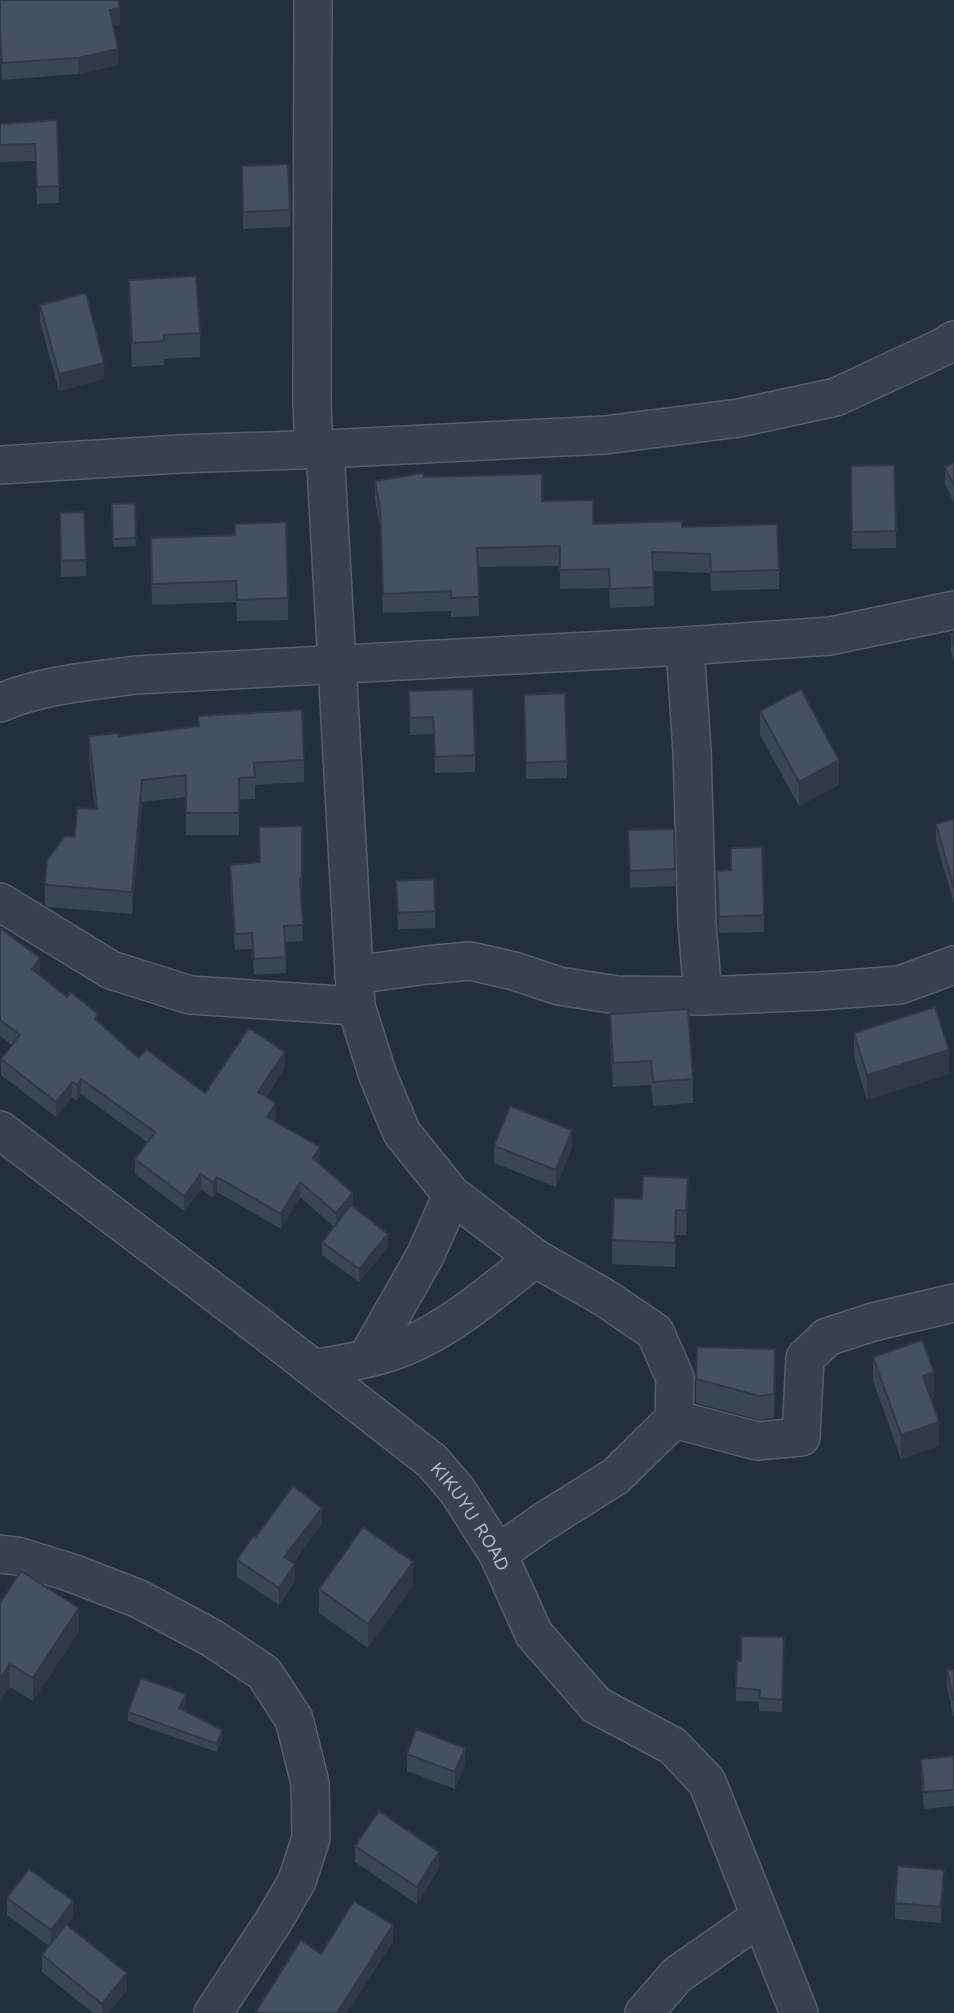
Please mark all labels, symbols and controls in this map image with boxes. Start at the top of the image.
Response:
street label: KIKUYU ROAD [426,1457,515,1575]

